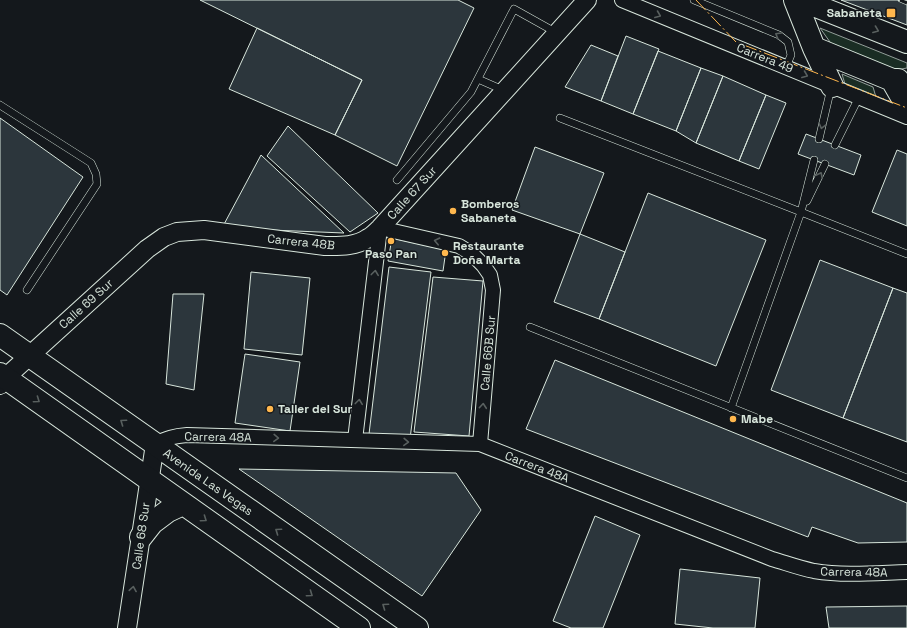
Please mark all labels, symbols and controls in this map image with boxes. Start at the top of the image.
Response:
place label: Sabaneta [827,5,882,21]
marker: Sabaneta [885,7,897,19]
one-way arrow [655,10,662,18]
one-way arrow [872,25,879,33]
one-way arrow [775,33,782,40]
street label: Carrera 49 [734,39,796,77]
one-way arrow [800,70,808,78]
one-way arrow [818,122,827,129]
street label: Calle 67 Sur [384,162,441,223]
one-way arrow [815,172,823,180]
place label: Bomberos Sabaneta [461,196,519,226]
marker: Bomberos Sabaneta [448,206,458,216]
street label: Carrera 48B [266,231,336,254]
marker: Paso Pan [386,236,396,246]
one-way arrow [434,238,440,246]
place label: Restaurante Doña Marta [453,238,524,268]
place label: Paso Pan [365,246,417,262]
marker: Restaurante Doña Marta [440,248,450,258]
one-way arrow [370,270,379,276]
street label: Calle 69 Sur [56,275,117,333]
street label: Calle 66B Sur [477,314,499,391]
one-way arrow [33,395,40,402]
one-way arrow [355,399,364,405]
place label: Taller del Sur [278,401,353,417]
one-way arrow [478,403,487,409]
marker: Taller del Sur [265,404,275,414]
place label: Mabe [741,411,773,427]
marker: Mabe [728,414,738,424]
one-way arrow [120,419,127,426]
street label: Carrera 48A [184,428,252,446]
one-way arrow [273,434,279,442]
one-way arrow [403,438,409,446]
street label: Avenida Las Vegas [160,445,256,519]
street label: Carrera 48A [503,447,572,487]
street label: Calle 68 Sur [128,501,154,571]
one-way arrow [200,514,207,522]
one-way arrow [276,529,283,536]
street label: Carrera 48A [820,563,888,581]
one-way arrow [128,586,137,593]
one-way arrow [306,589,313,596]
one-way arrow [382,604,389,611]

